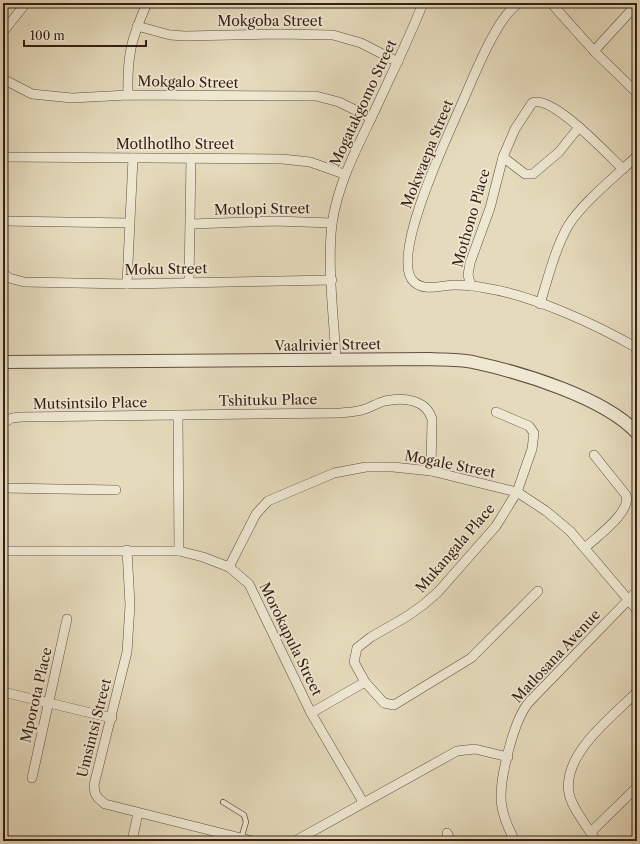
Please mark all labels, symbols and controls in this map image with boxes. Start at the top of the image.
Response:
street label: Mokgoba Street [217,12,323,30]
scale bar [24,22,146,48]
text: 100 m [30,28,65,43]
street label: Mogatakgomo Street [326,36,400,169]
street label: Mokgalo Street [137,72,239,92]
street label: Mokwaepa Street [397,97,457,211]
street label: Motlhotlho Street [116,135,234,153]
street label: Mothono Place [448,166,494,269]
street label: Motlopi Street [214,199,310,219]
street label: Moku Street [125,259,207,279]
street label: Vaalrivier Street [274,335,381,355]
street label: Tshituku Place [219,390,318,410]
street label: Mutsintsilo Place [33,393,147,413]
street label: Mogale Street [403,446,497,482]
street label: Mukangala Place [411,500,499,596]
street label: Morokapula Street [256,579,326,699]
street label: Matlosana Avenue [508,605,604,707]
street label: Mporota Place [16,645,56,744]
street label: Umsintsi Street [73,677,115,779]

